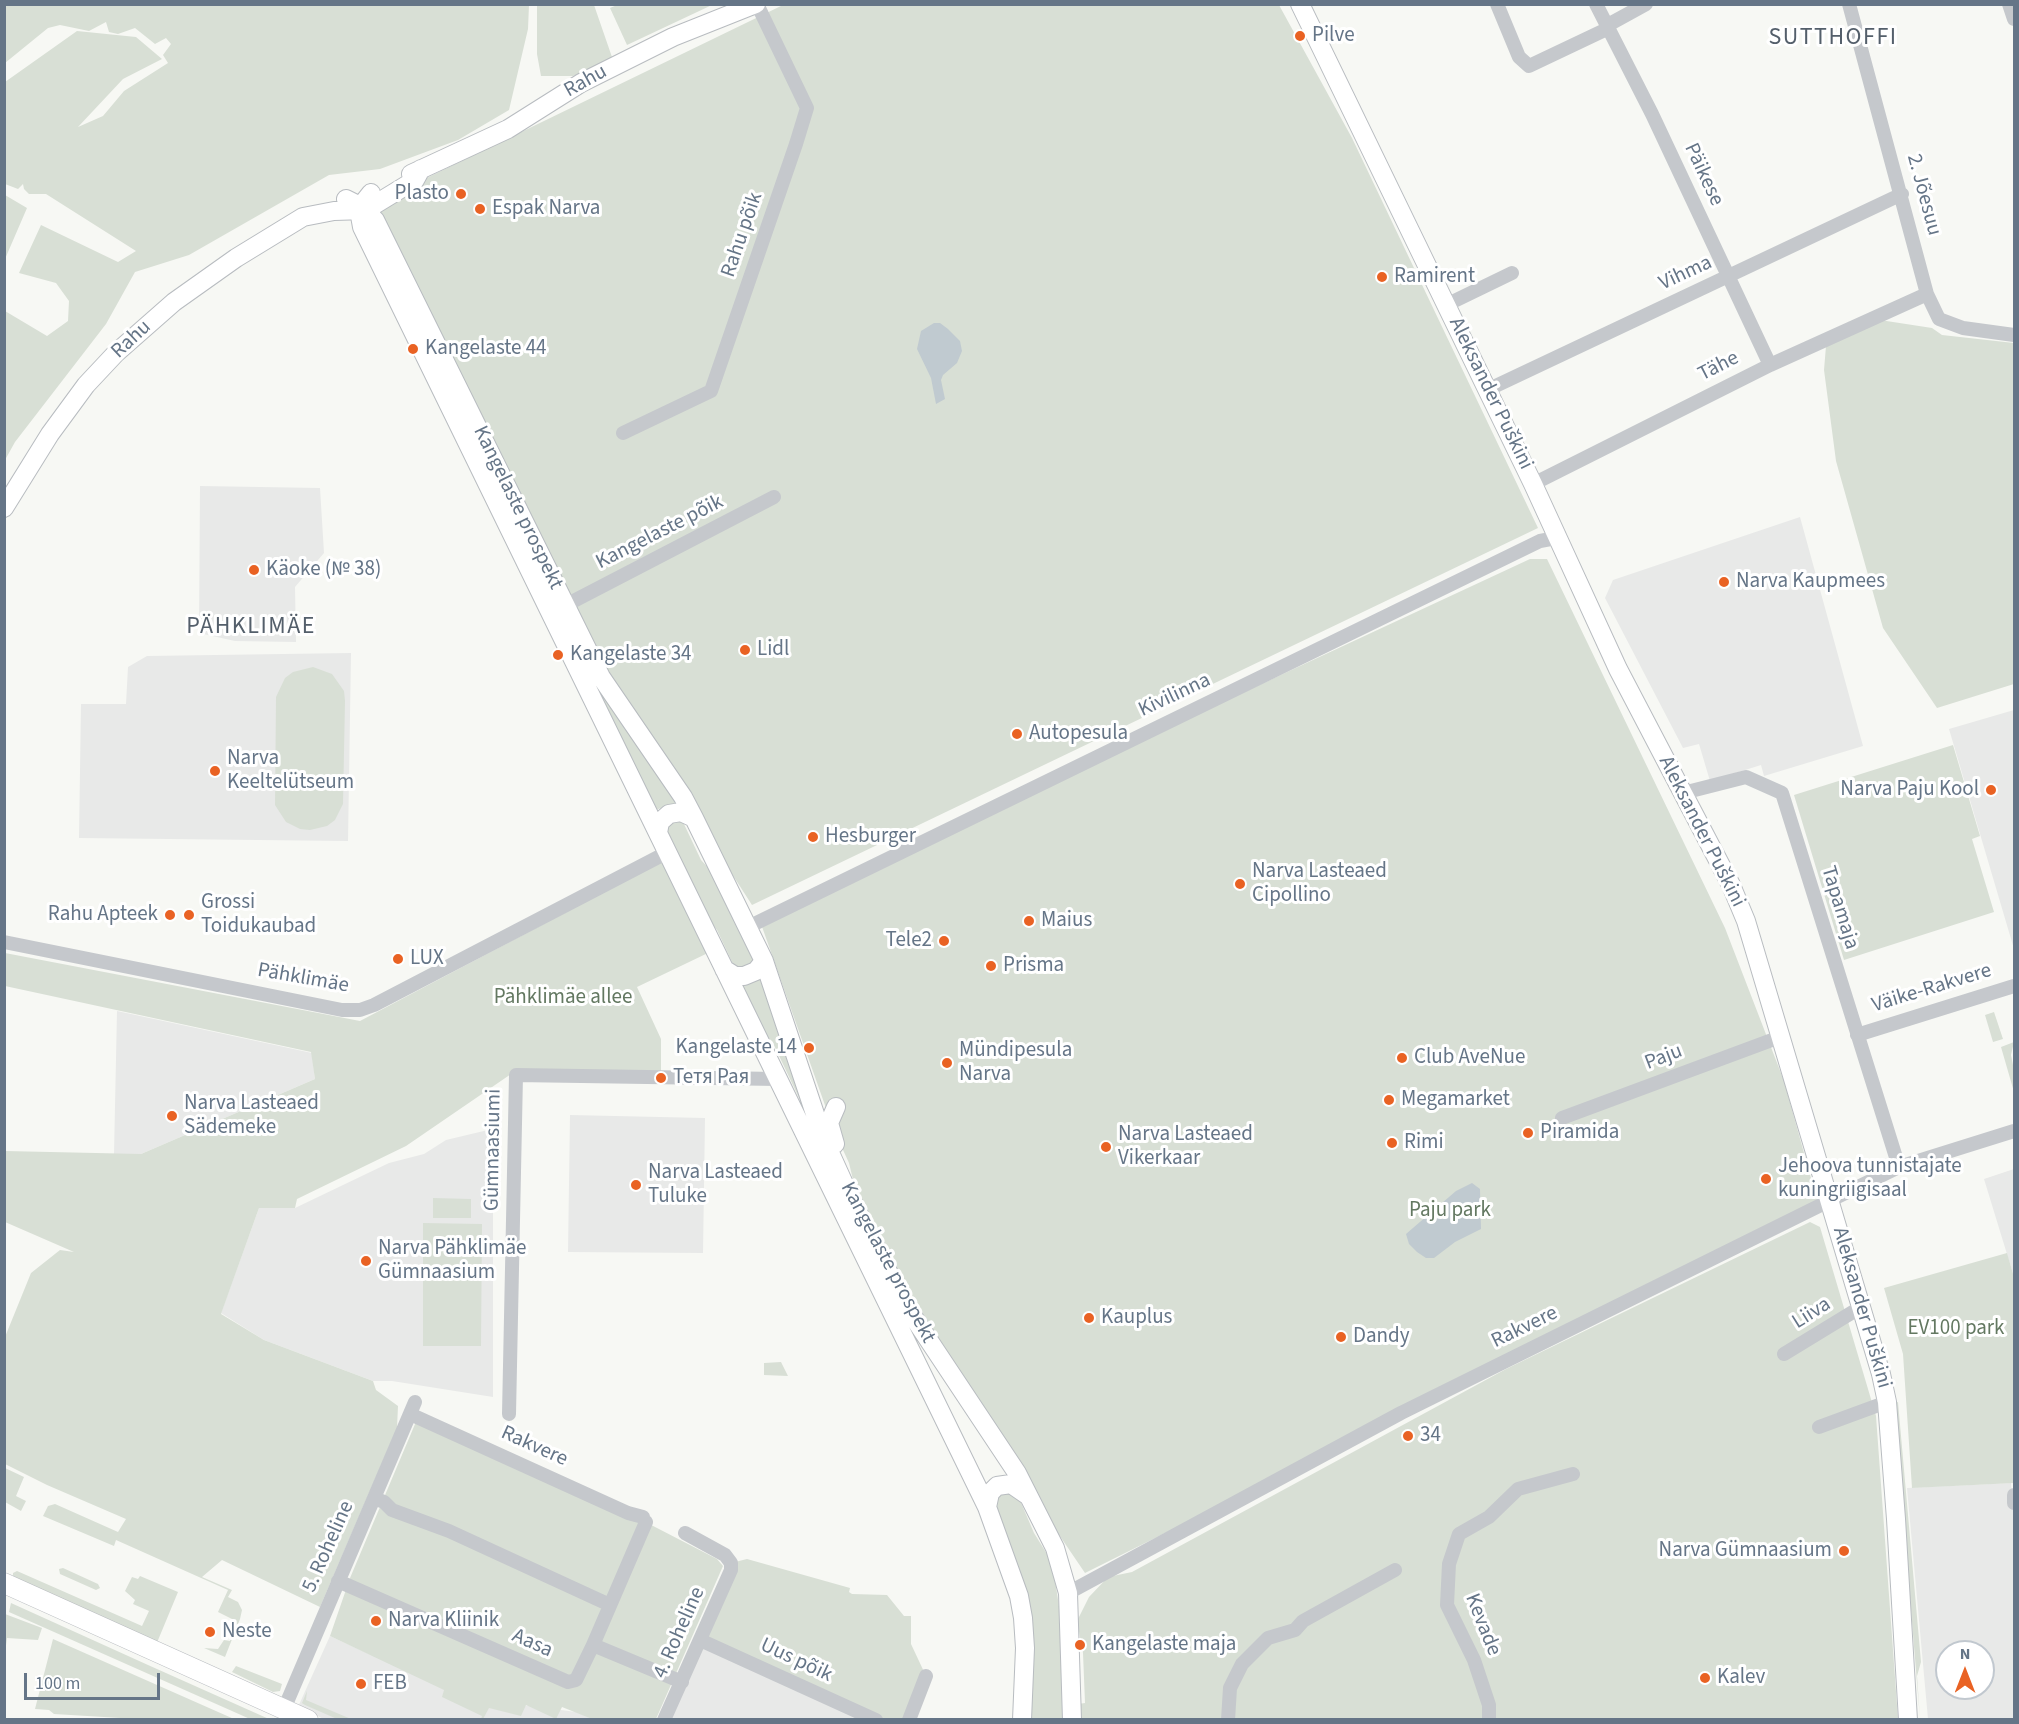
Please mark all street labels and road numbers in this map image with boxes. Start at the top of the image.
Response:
street label: Rahu [560,60,612,104]
street label: Päikese [1678,140,1728,210]
street label: 2. Jõesuu [1900,151,1946,239]
street label: Rahu põik [717,189,769,281]
street label: Vihma [1656,251,1716,297]
street label: Aleksander Puškini [1442,314,1538,474]
street label: Rahu [107,315,157,365]
street label: Tähe [1694,346,1744,388]
street label: Kangelaste prospekt [467,422,567,594]
street label: Kangelaste põik [592,490,728,576]
street label: Kivilinna [1135,668,1215,724]
street label: Aleksander Puškini [1652,752,1750,912]
street label: Tapamaja [1814,863,1864,953]
street label: Pähklimäe [255,959,351,999]
street label: Väike-Rakvere [1869,959,1995,1019]
street label: Paju [1642,1039,1686,1077]
street label: Gümnaasiumi [480,1089,508,1211]
street label: Kangelaste prospekt [834,1178,940,1348]
street label: Aleksander Puškini [1826,1225,1896,1391]
street label: Liiva [1788,1293,1836,1335]
street label: Rakvere [1488,1301,1562,1355]
street label: Rakvere [497,1421,571,1473]
street label: 5. Roheline [298,1497,360,1597]
street label: 4. Roheline [649,1583,711,1683]
street label: Kevade [1458,1590,1506,1660]
street label: Aasa [508,1624,556,1664]
street label: Uus põik [756,1633,836,1689]

